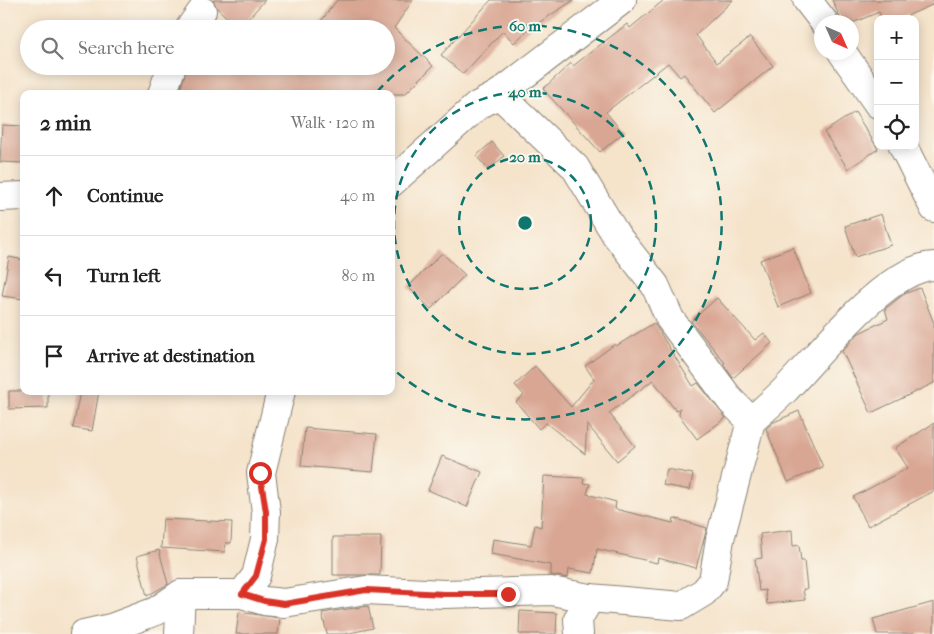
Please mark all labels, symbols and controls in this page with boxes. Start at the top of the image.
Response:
north arrow [814,15,859,60]
map controls [874,15,919,150]
button: + [874,15,919,60]
text: 60 m [509,17,542,35]
search box [20,20,395,75]
icon: search [38,34,66,62]
text: Search here [78,37,174,59]
button: − [874,60,919,105]
text: 40 m [508,83,542,101]
button: locate [874,105,919,150]
text: 2 min [40,111,91,135]
text: Walk · 120 m [291,113,375,132]
text: 20 m [509,148,541,166]
icon: ahead [40,182,68,210]
text: Continue [87,185,163,207]
text: 40 m [340,186,375,205]
centre of rings [516,214,534,232]
icon: left [40,262,68,290]
text: Turn left [87,265,161,287]
text: 80 m [341,266,375,285]
icon: arrive [40,342,68,370]
text: Arrive at destination [87,345,255,367]
route start [249,462,272,485]
route end [497,583,520,606]

